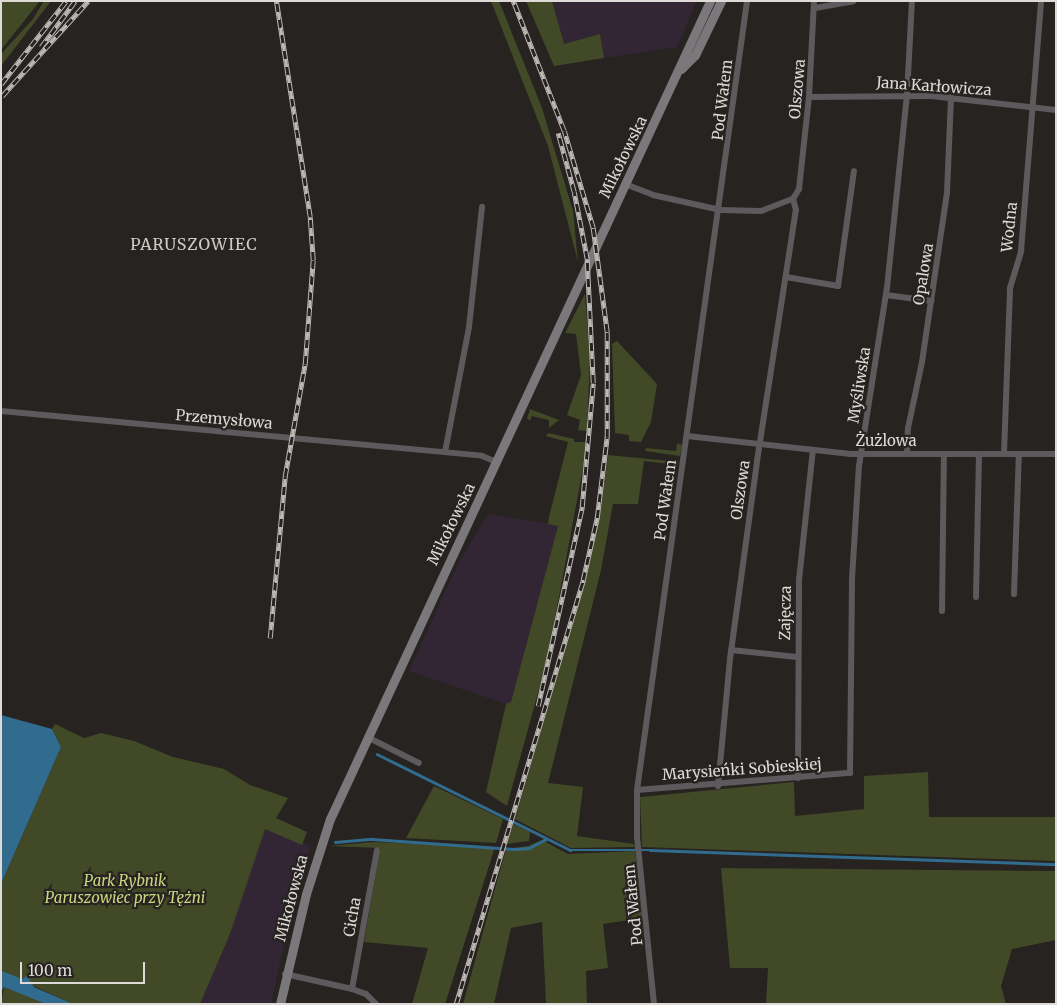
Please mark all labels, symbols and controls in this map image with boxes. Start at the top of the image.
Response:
street label: Olszowa [785,58,809,120]
street label: Pod Wałem [708,59,736,141]
street label: Jana Karłowicza [876,73,992,99]
street label: Mikołowska [595,113,651,201]
street label: Wodna [997,201,1021,253]
district label: PARUSZOWIEC [129,234,259,254]
street label: Opalowa [909,242,937,306]
street label: Myśliwska [844,346,874,424]
street label: Przemysłowa [175,406,273,432]
street label: Żużlowa [856,432,916,450]
street label: Pod Wałem [650,458,680,542]
street label: Olszowa [727,459,753,521]
street label: Mikołowska [423,480,479,568]
street label: Zajęcza [776,586,794,640]
street label: Marysieńki Sobieskiej [662,754,822,784]
street label: Mikołowska [271,853,311,943]
street label: Pod Wałem [620,864,646,946]
park label: Park Rybnik Paruszowiec przy Tężni [45,871,205,906]
street label: Cicha [340,896,364,938]
scale bar [22,952,148,984]
text: 100 m [28,961,72,980]

